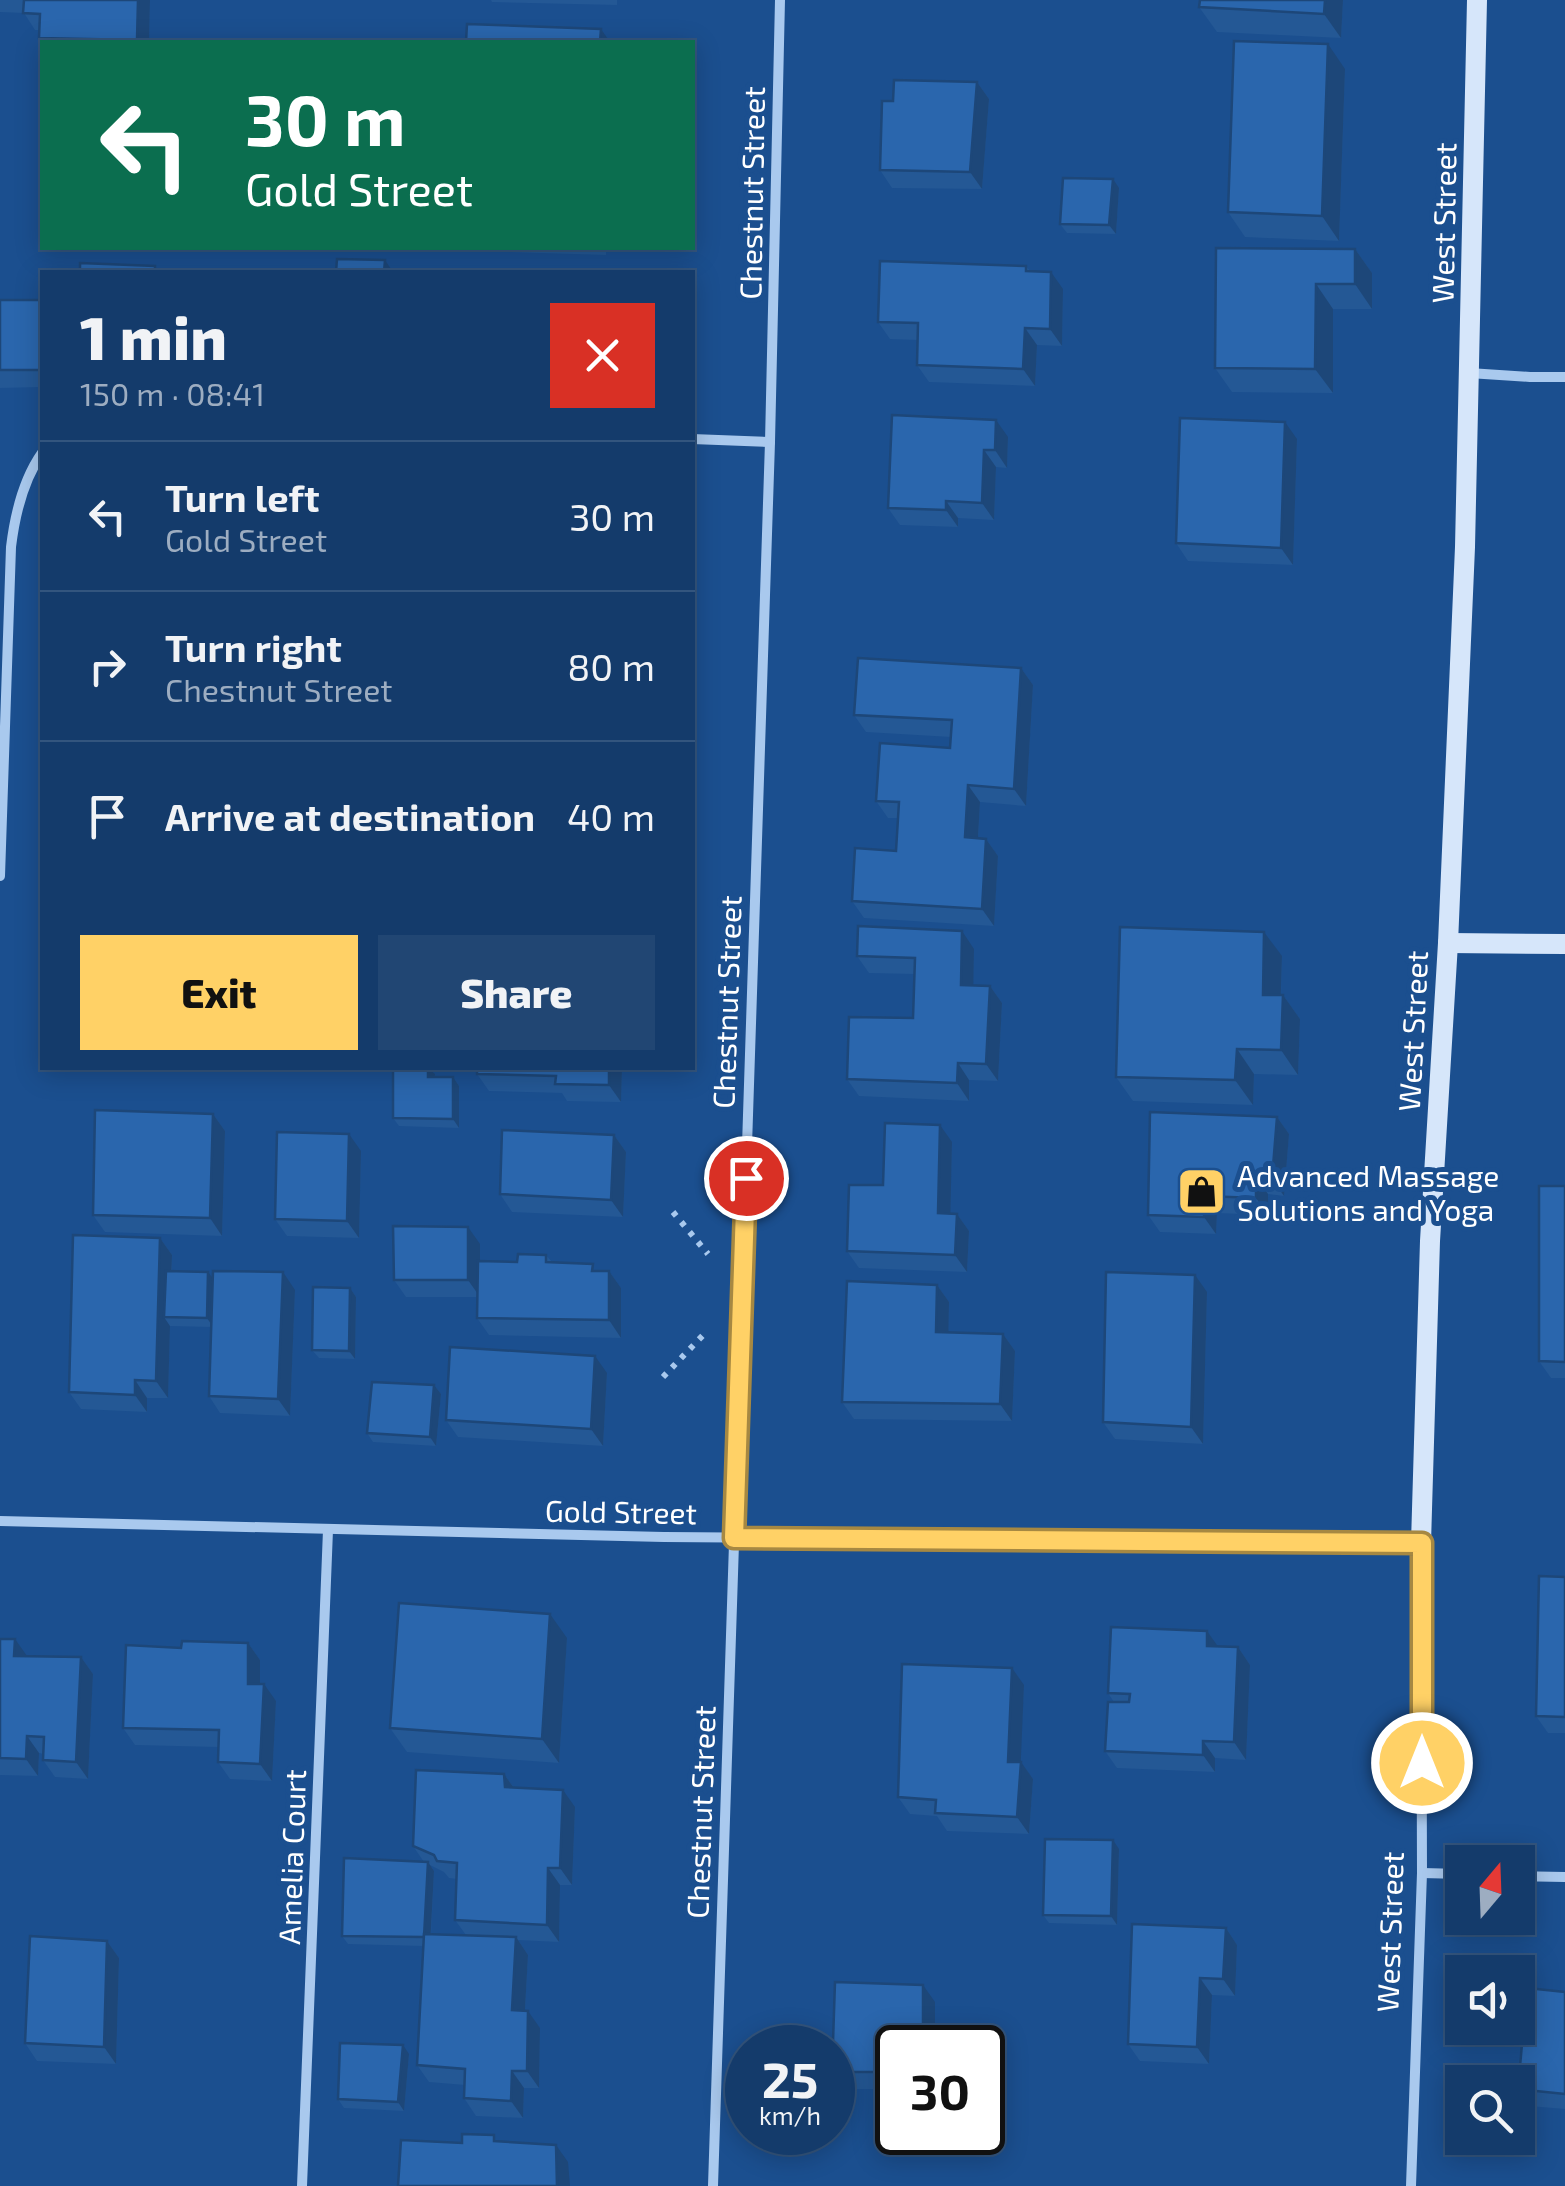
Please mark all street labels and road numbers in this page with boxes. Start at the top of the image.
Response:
street label: Chestnut Street [731,86,771,300]
street label: West Street [1424,142,1462,304]
street label: Chestnut Street [704,895,748,1109]
street label: West Street [1390,950,1434,1112]
street label: Gold Street [545,1492,697,1530]
street label: Chestnut Street [678,1705,722,1919]
street label: Amelia Court [270,1769,312,1945]
street label: West Street [1368,1851,1410,2013]

